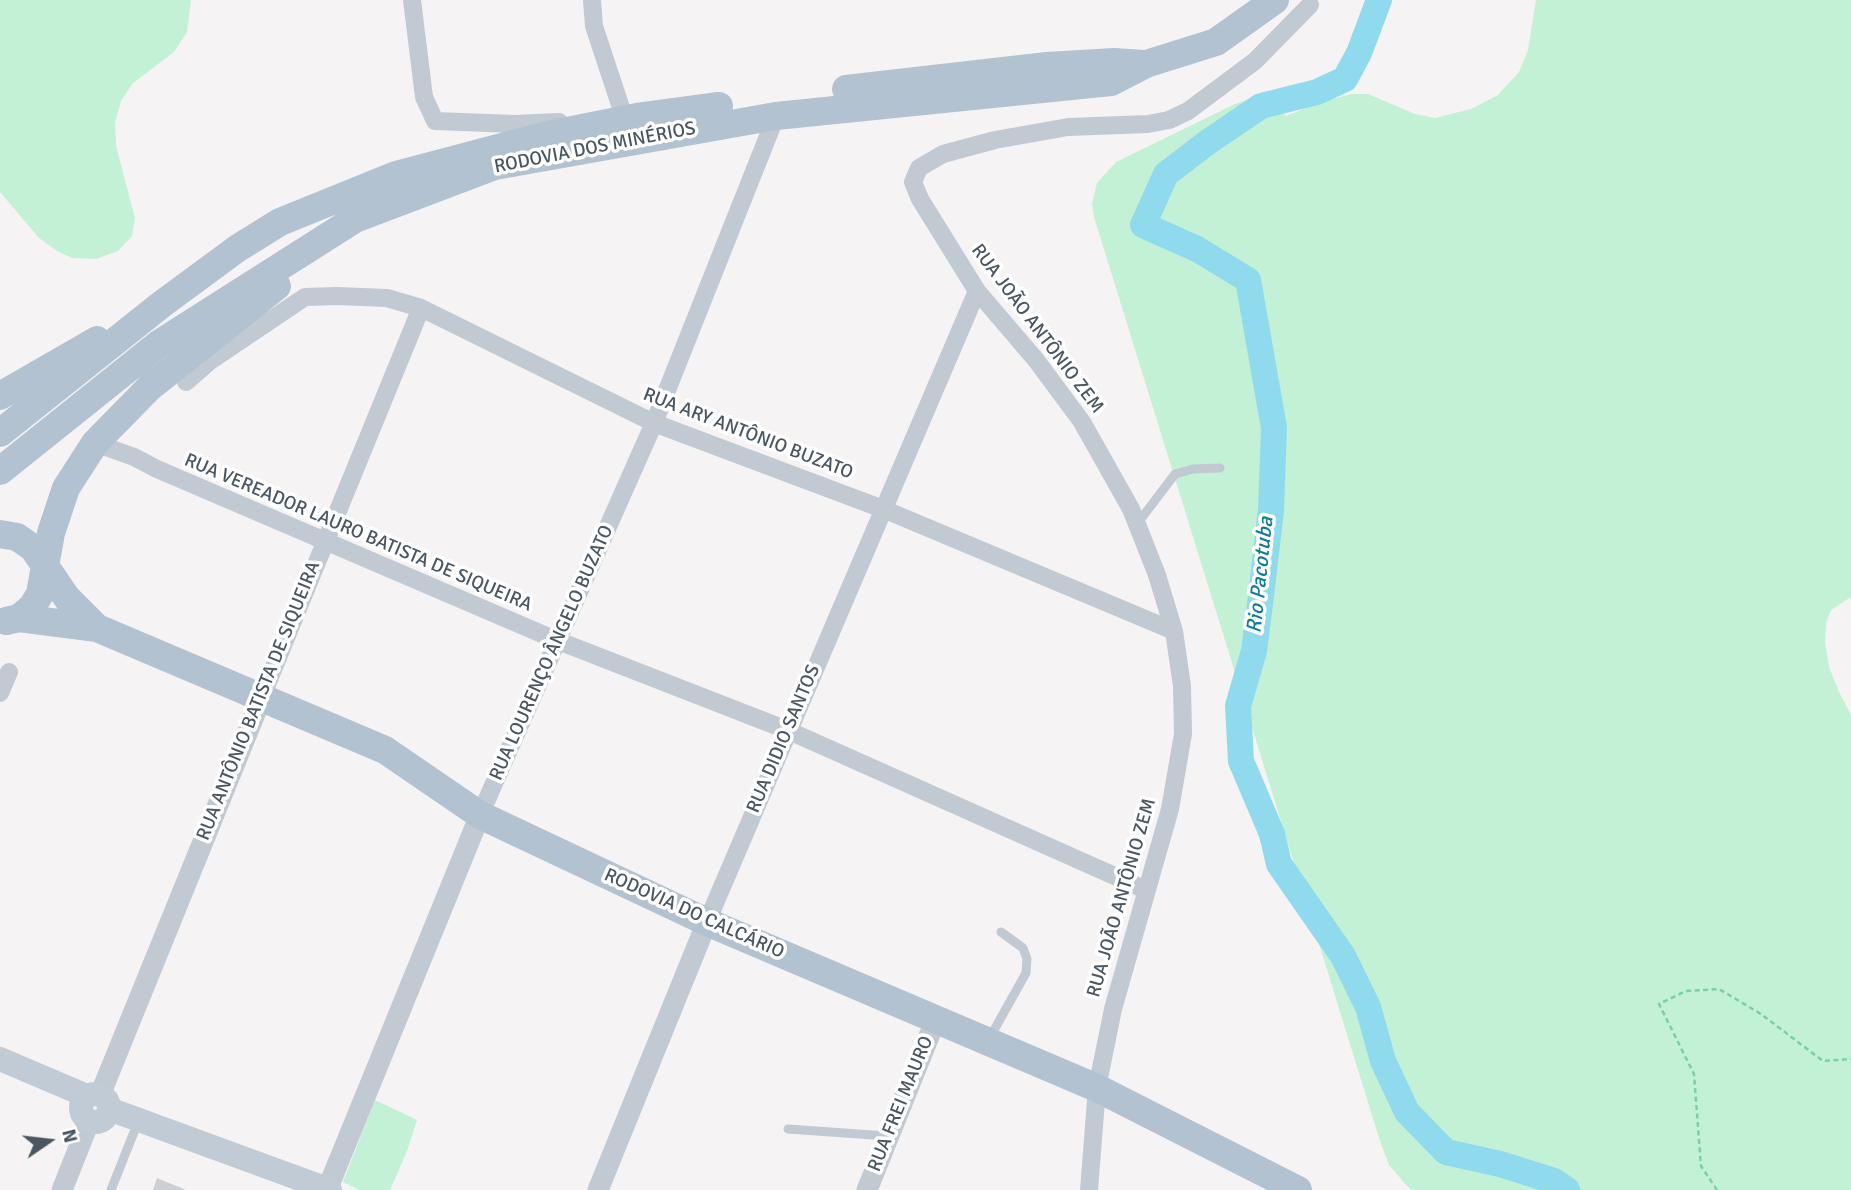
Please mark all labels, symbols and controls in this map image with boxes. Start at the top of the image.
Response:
street label: RODOVIA DOS MINÉRIOS [492,117,698,179]
street label: RUA JOÃO ANTÔNIO ZEM [966,240,1108,418]
street label: RUA ARY ANTÔNIO BUZATO [640,383,856,485]
street label: RUA VEREADOR LAURO BATISTA DE SIQUEIRA [181,449,535,617]
water label: Rio Pacotuba [1242,516,1280,634]
street label: RUA LOURENÇO ÂNGELO BUZATO [485,522,619,784]
street label: RUA ANTÔNIO BATISTA DE SIQUEIRA [192,558,326,844]
street label: RUA DIDIO SANTOS [743,662,825,816]
street label: RUA JOÃO ANTÔNIO ZEM [1083,796,1161,1000]
street label: RODOVIA DO CALCÁRIO [601,864,787,964]
street label: RUA FREI MAURO [863,1033,939,1175]
north arrow [14,1106,84,1176]
text: N [56,1127,83,1145]

